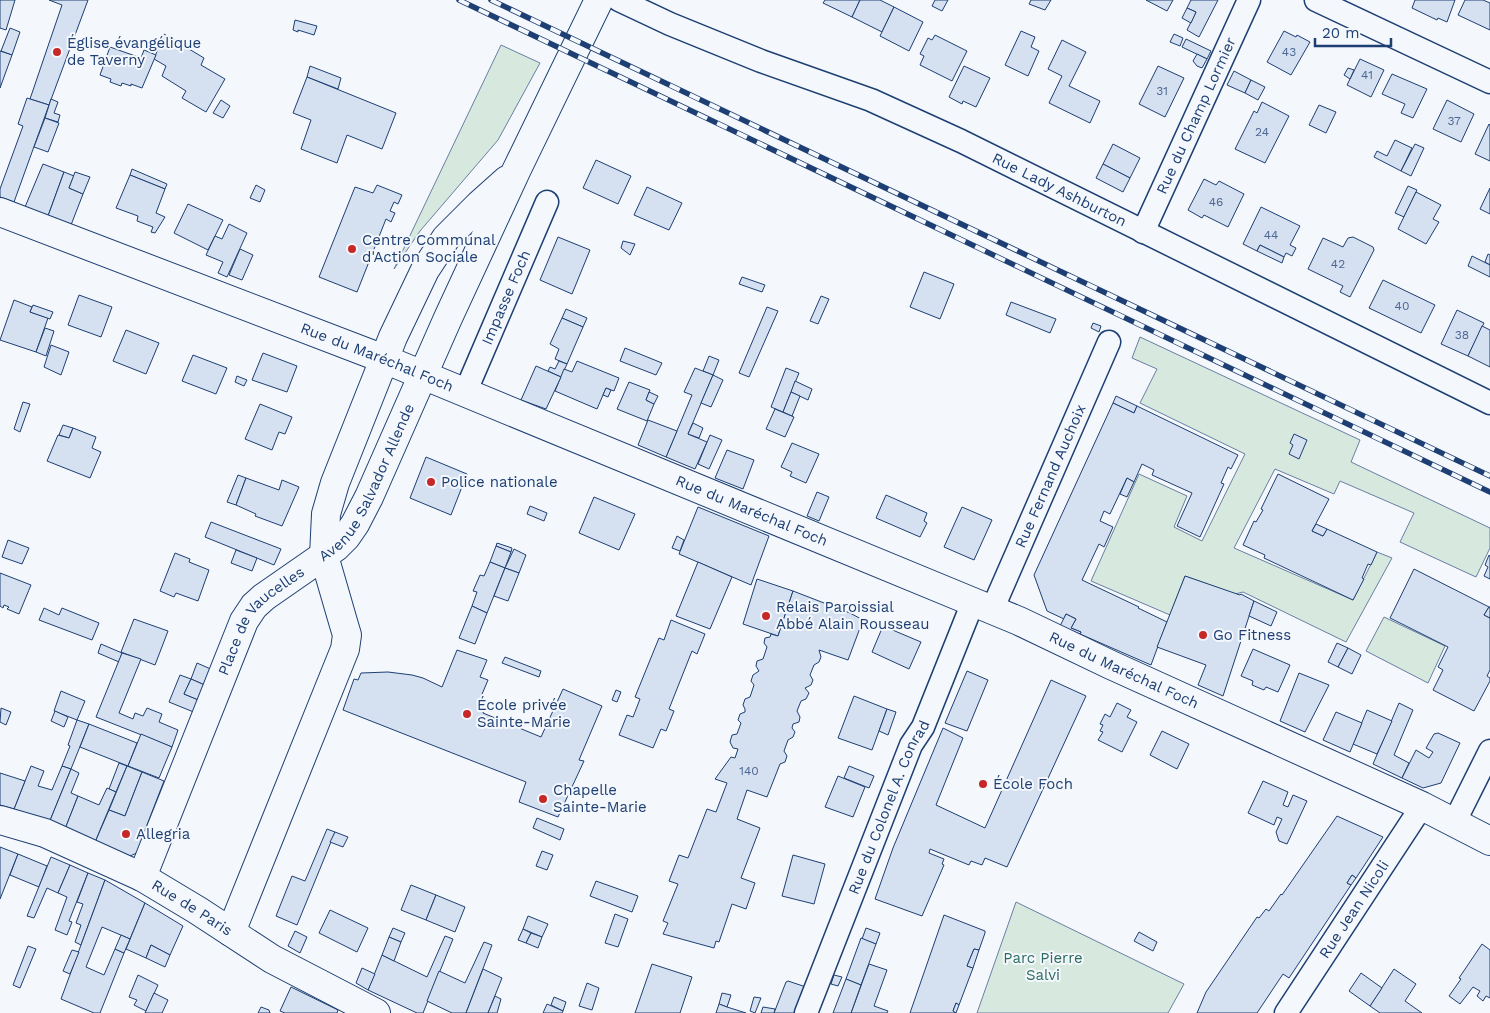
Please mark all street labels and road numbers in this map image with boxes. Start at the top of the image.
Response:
street label: Rue du Champ Lormier [1153,34,1240,197]
street label: Rue Lady Ashburton [989,149,1130,231]
street label: Impasse Foch [478,247,534,347]
street label: Rue du Maréchal Foch [298,319,456,396]
street label: Avenue Salvador Allende [315,401,418,565]
street label: Rue Fernand Auchoix [1011,402,1090,551]
street label: Rue du Maréchal Foch [673,471,830,550]
street label: Place de Vaucelles [214,563,308,678]
street label: Rue du Maréchal Foch [1046,628,1202,713]
street label: Rue du Colonel A. Conrad [844,718,934,897]
street label: Rue Jean Nicoli [1315,857,1393,962]
street label: Rue de Paris [148,876,236,940]

